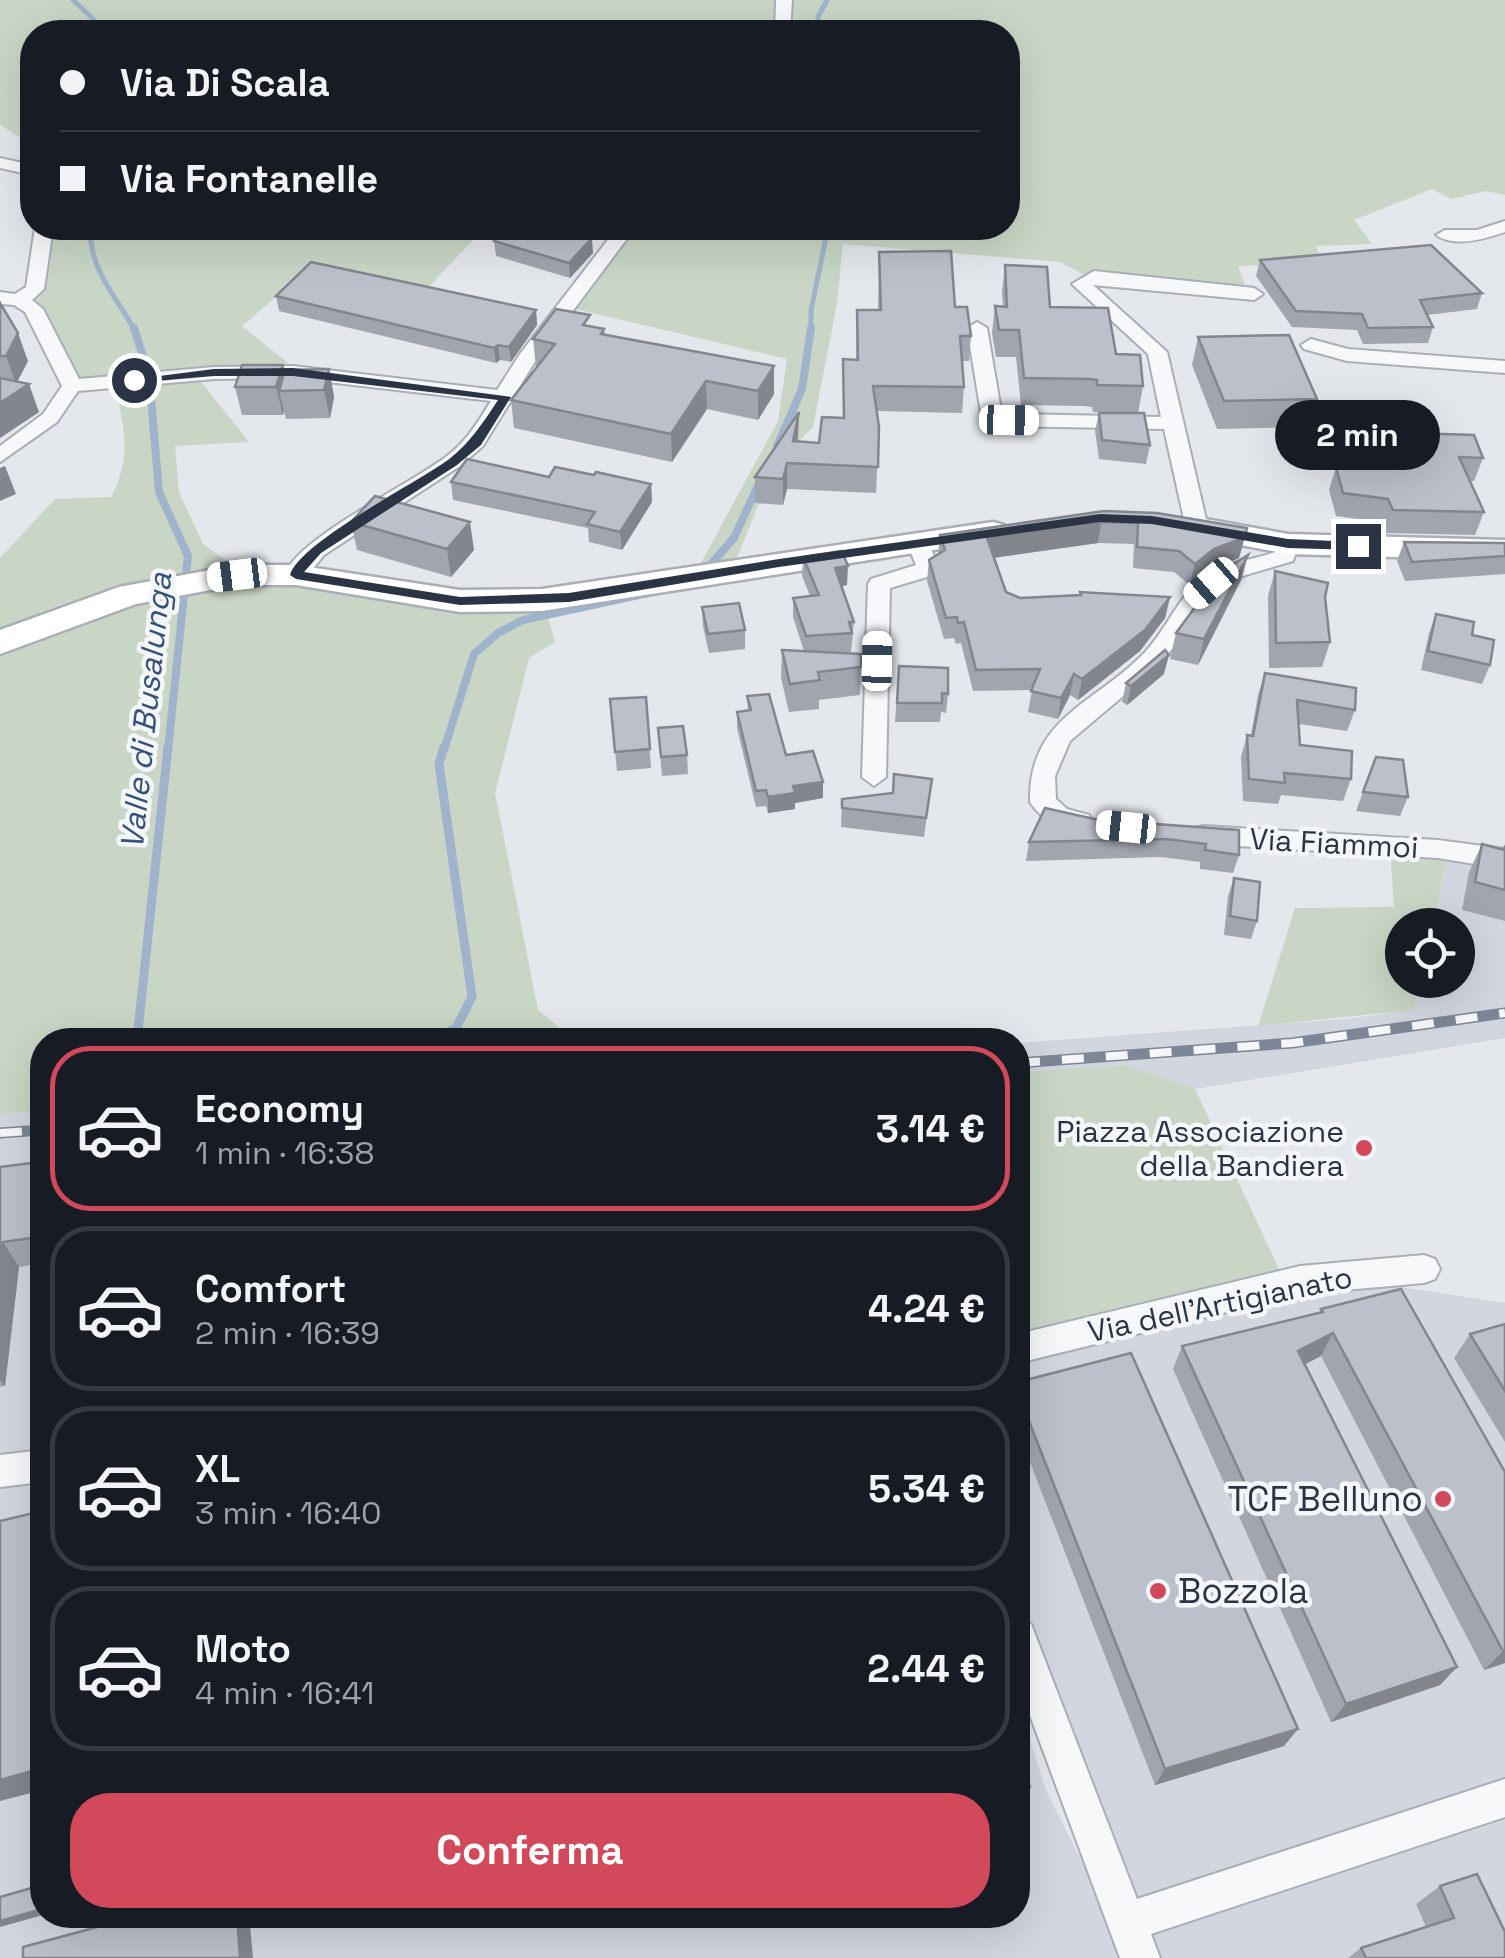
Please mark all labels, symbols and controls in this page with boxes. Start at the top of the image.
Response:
text: Via Di Scala [120,59,330,107]
text: Via Fontanelle [120,155,378,203]
route start [112,358,157,403]
callout: 2 min [1276,401,1440,471]
car [979,404,1039,436]
text: 2 min [1316,415,1399,455]
route end [1336,524,1381,569]
car [1179,552,1243,614]
car [205,556,269,594]
water label: Valle di Busalunga [112,570,181,852]
car [861,631,893,691]
car [1095,809,1157,845]
street label: Via Fiammoi [1249,819,1419,867]
map controls [1385,908,1475,998]
button: locate [1385,908,1475,998]
icon: car [75,1084,165,1174]
text: Economy [195,1085,364,1133]
text: 3.14 € [876,1105,985,1153]
place label: Piazza Associazione della Bandiera [1056,1112,1344,1185]
text: 1 min · 16:38 [195,1133,374,1173]
marker: Piazza Associazione della Bandiera [1353,1137,1375,1159]
street label: Via dell'Artigianato [1084,1257,1356,1351]
icon: car [75,1264,165,1354]
text: Comfort [195,1265,346,1313]
text: 4.24 € [868,1285,985,1333]
text: 2 min · 16:39 [195,1313,380,1353]
icon: car [75,1444,165,1534]
text: XL [195,1445,240,1493]
text: 5.34 € [868,1465,985,1513]
place label: TCF Belluno [1228,1477,1423,1521]
marker: TCF Belluno [1432,1488,1454,1510]
text: 3 min · 16:40 [195,1493,382,1533]
place label: Bozzola [1178,1569,1308,1613]
marker: Bozzola [1147,1580,1169,1602]
icon: car [75,1624,165,1714]
text: Moto [195,1625,291,1673]
text: 2.44 € [867,1645,985,1693]
text: 4 min · 16:41 [195,1673,374,1713]
button: Conferma [70,1793,990,1908]

